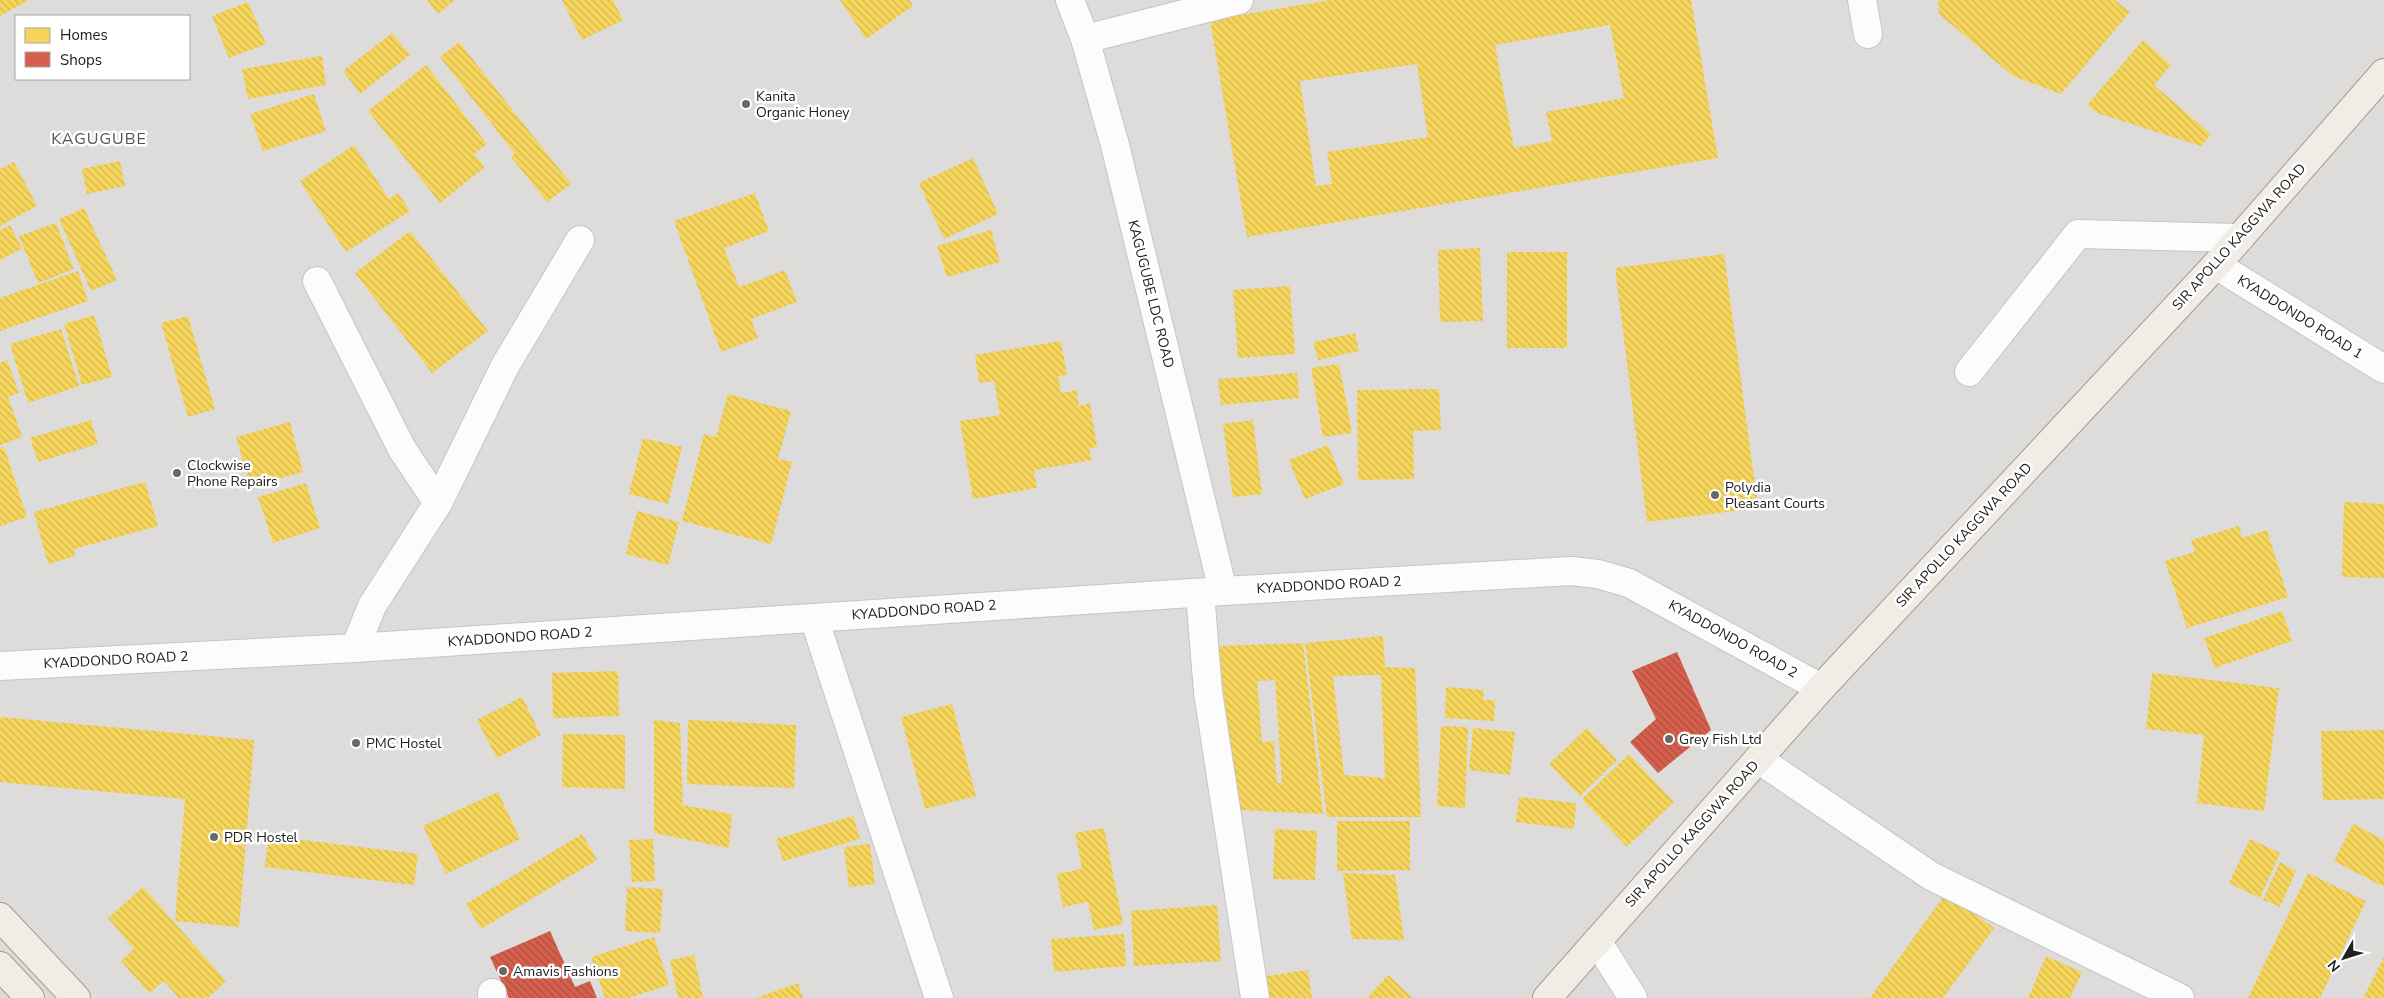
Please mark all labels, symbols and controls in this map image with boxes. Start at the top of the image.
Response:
legend [15,15,190,80]
text: Homes [60,25,108,45]
text: Shops [60,50,102,70]
place label: Kanita Organic Honey [756,87,850,122]
marker: Kanita Organic Honey [740,98,752,110]
district label: KAGUGUBE [51,128,147,150]
street label: SIR APOLLO KAGGWA ROAD [2168,160,2310,314]
street label: KAGUGUBE LDC ROAD [1123,218,1179,370]
street label: KYADDONDO ROAD 1 [2233,271,2367,363]
place label: Clockwise Phone Repairs [187,456,278,491]
street label: SIR APOLLO KAGGWA ROAD [1892,459,2036,611]
marker: Clockwise Phone Repairs [171,467,183,479]
place label: Polydia Pleasant Courts [1725,478,1825,513]
marker: Polydia Pleasant Courts [1709,489,1721,501]
street label: KYADDONDO ROAD 2 [1256,572,1402,598]
street label: KYADDONDO ROAD 2 [851,595,997,625]
street label: KYADDONDO ROAD 2 [1665,596,1801,682]
street label: KYADDONDO ROAD 2 [447,622,593,652]
street label: KYADDONDO ROAD 2 [43,647,189,673]
place label: Grey Fish Ltd [1679,730,1762,749]
marker: Grey Fish Ltd [1663,733,1675,745]
place label: PMC Hostel [366,734,442,753]
marker: PMC Hostel [350,737,362,749]
street label: SIR APOLLO KAGGWA ROAD [1621,757,1763,911]
place label: PDR Hostel [224,828,299,847]
marker: PDR Hostel [208,831,220,843]
north arrow [2319,933,2369,983]
text: N [2324,956,2345,976]
place label: Amavis Fashions [513,962,619,981]
marker: Amavis Fashions [497,965,509,977]

